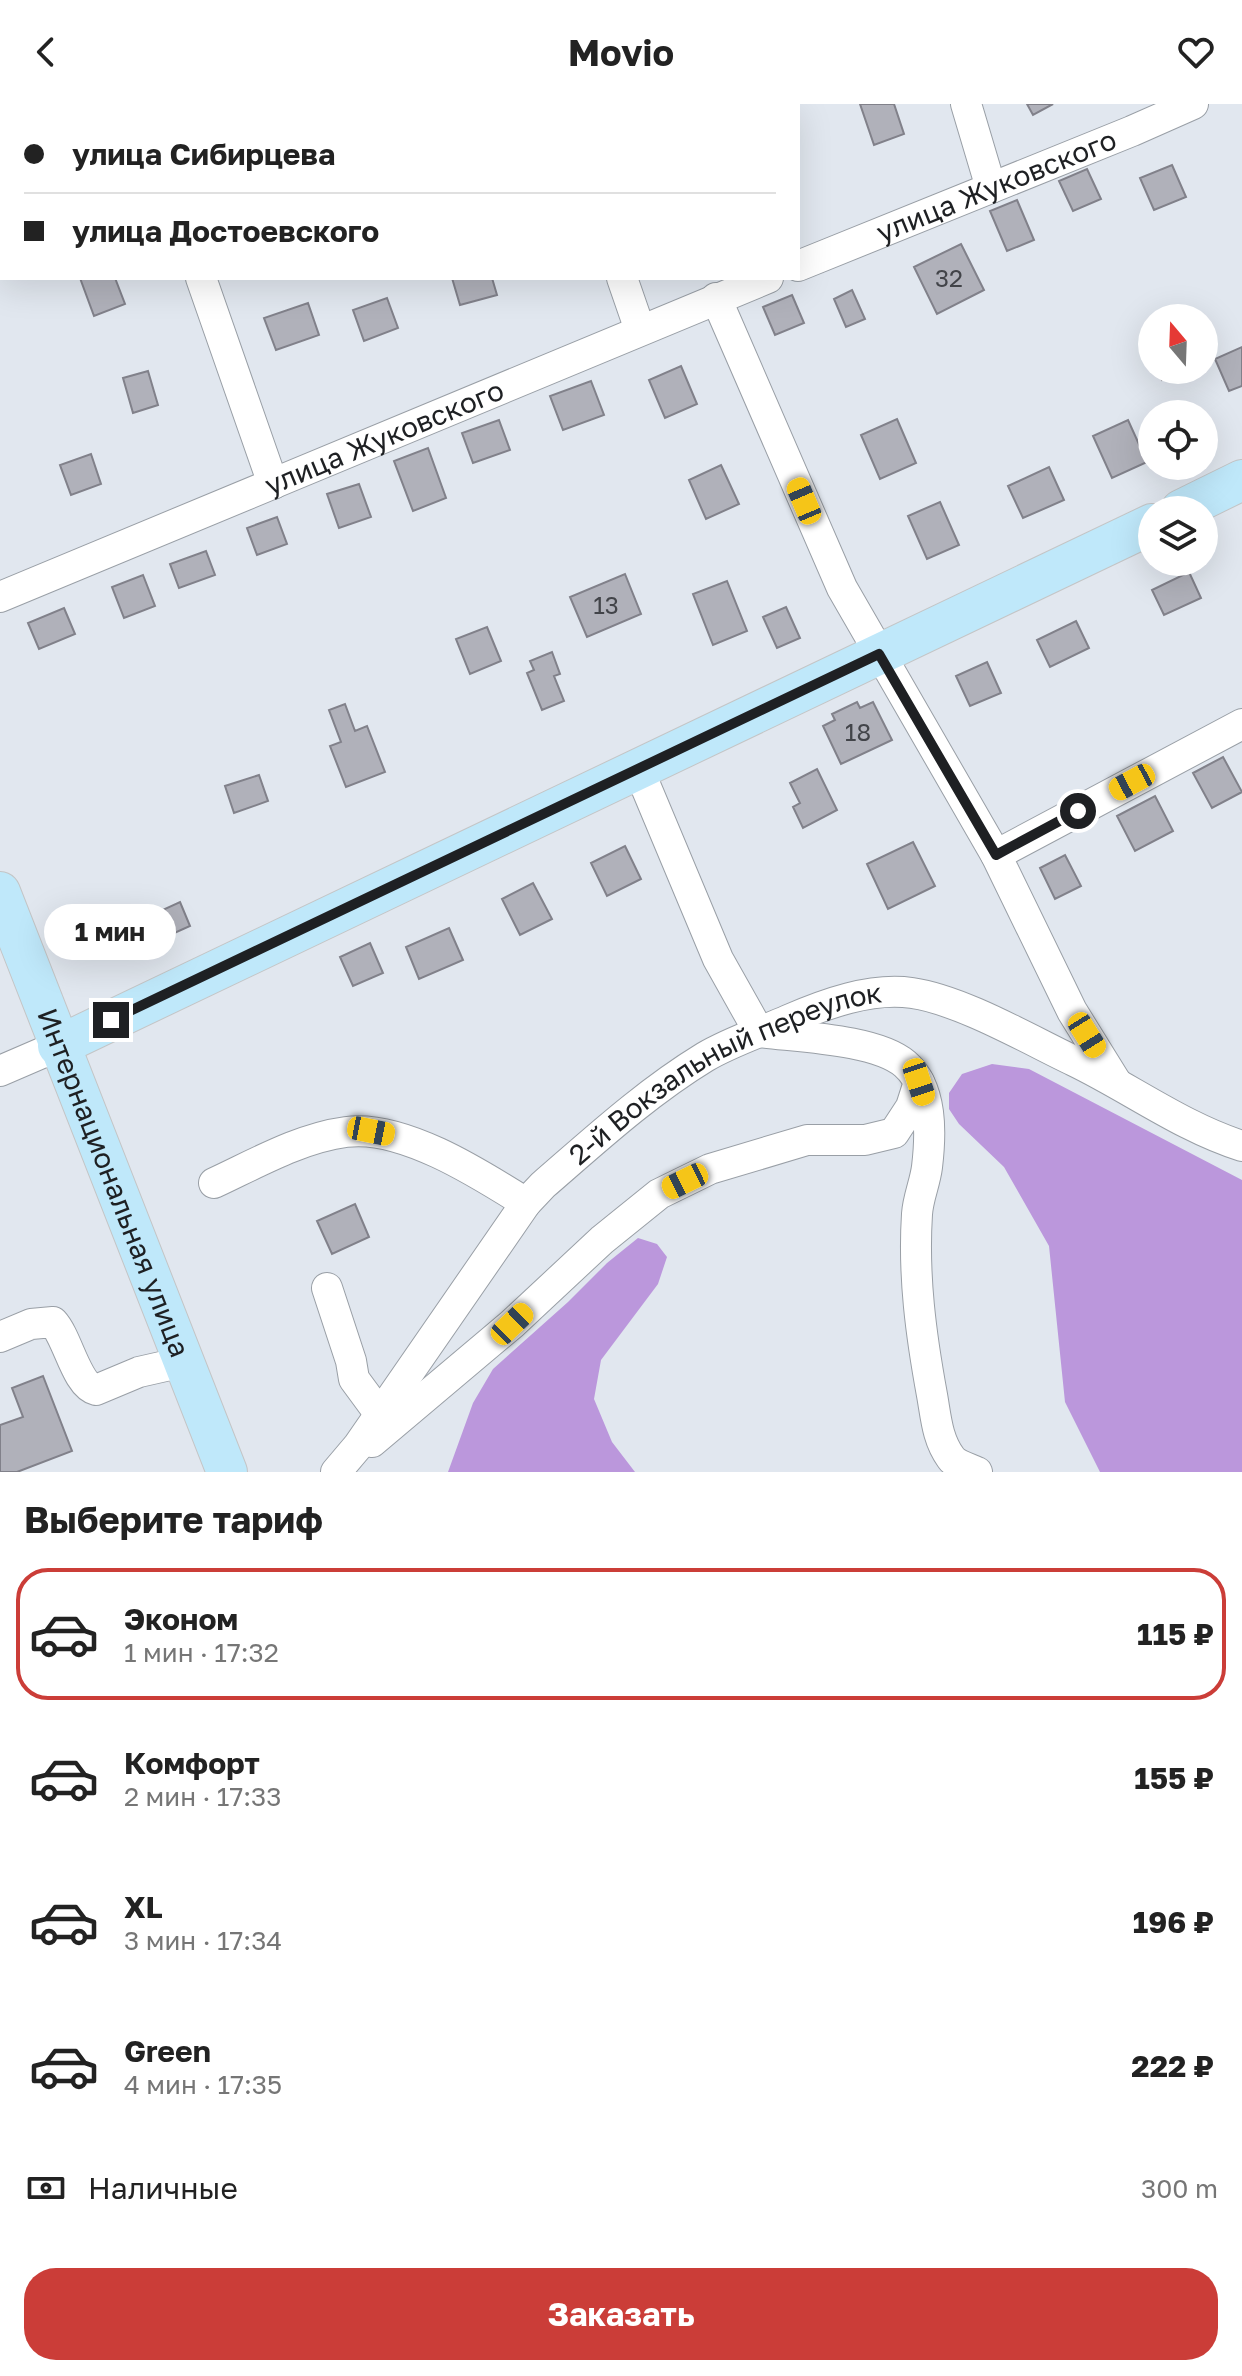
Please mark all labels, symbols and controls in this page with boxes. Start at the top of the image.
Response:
icon: back [24,30,68,74]
icon: heart [1174,30,1218,74]
text: Movio [568,31,674,74]
street label: улица Жуковского [871,122,1121,249]
text: улица Сибирцева [72,136,335,172]
text: улица Достоевского [72,213,379,249]
house number: 32 [935,263,963,292]
north arrow [1138,304,1218,384]
map controls [1138,304,1218,576]
street label: улица Жуковского [260,373,508,501]
button: locate [1138,400,1218,480]
car [784,474,824,528]
button: layers [1138,496,1218,576]
house number: 13 [593,590,619,619]
house number: 18 [845,717,871,746]
car [1105,760,1159,804]
route start [1060,793,1096,829]
callout: 1 мин [45,904,177,960]
text: 1 мин [75,916,145,947]
street label: 2-й Вокзальный переулок [562,975,884,1171]
route end [93,1002,129,1038]
street label: Интернациональная улица [31,1003,197,1361]
car [1064,1008,1110,1062]
car [900,1055,938,1109]
car [345,1115,397,1147]
car [658,1160,712,1202]
car [486,1299,538,1349]
text: Выберите тариф [24,1498,323,1541]
icon: car [28,1598,100,1670]
text: Эконом [124,1601,238,1637]
text: 115 ₽ [1137,1616,1214,1652]
text: 1 мин · 17:32 [124,1637,279,1668]
icon: car [28,1742,100,1814]
text: Комфорт [124,1745,260,1781]
text: 155 ₽ [1134,1760,1214,1796]
text: 2 мин · 17:33 [124,1781,281,1812]
icon: car [28,1886,100,1958]
text: XL [124,1889,163,1925]
text: 196 ₽ [1133,1904,1214,1940]
text: 3 мин · 17:34 [124,1925,282,1956]
icon: car [28,2030,100,2102]
text: Green [124,2033,211,2069]
text: 222 ₽ [1131,2048,1214,2084]
text: 4 мин · 17:35 [124,2069,282,2100]
icon: cash [24,2166,68,2210]
text: Наличные [88,2170,238,2206]
text: 300 m [1141,2173,1218,2204]
button: Заказать [24,2268,1218,2360]

